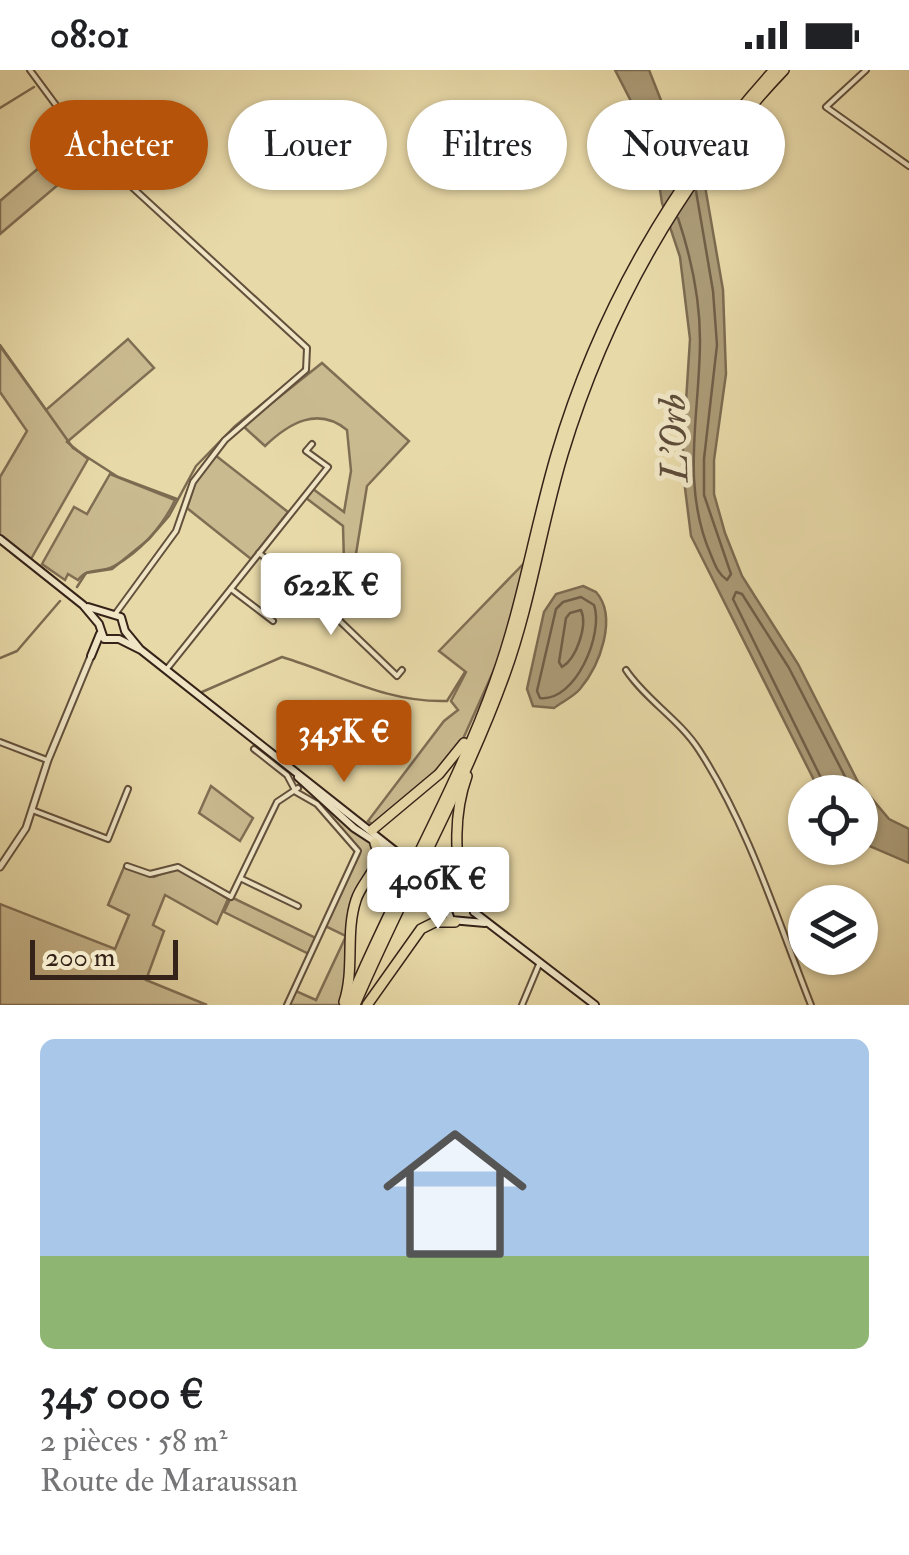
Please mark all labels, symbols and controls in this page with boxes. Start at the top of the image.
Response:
text: 08:01 [50,11,130,59]
chip: Acheter [30,100,208,190]
chip: Louer [228,100,387,190]
chip: Filtres [407,100,567,190]
chip: Nouveau [587,100,785,190]
water label: L'Orb [648,393,700,485]
pin: 622K € [250,553,412,638]
text: 622K € [283,565,379,605]
pin: 345K € [263,700,425,785]
text: 345K € [298,712,390,752]
map controls [788,775,878,975]
button: locate [788,775,878,865]
pin: 406K € [357,847,519,932]
text: 406K € [389,859,487,899]
button: layers [788,885,878,975]
scale bar [30,935,178,980]
text: 200 m [45,940,116,975]
icon: home [365,1104,545,1284]
text: 345 000 € [40,1369,204,1421]
text: 2 pièces · 58 m² [40,1421,227,1461]
text: Route de Maraussan [40,1461,298,1501]

